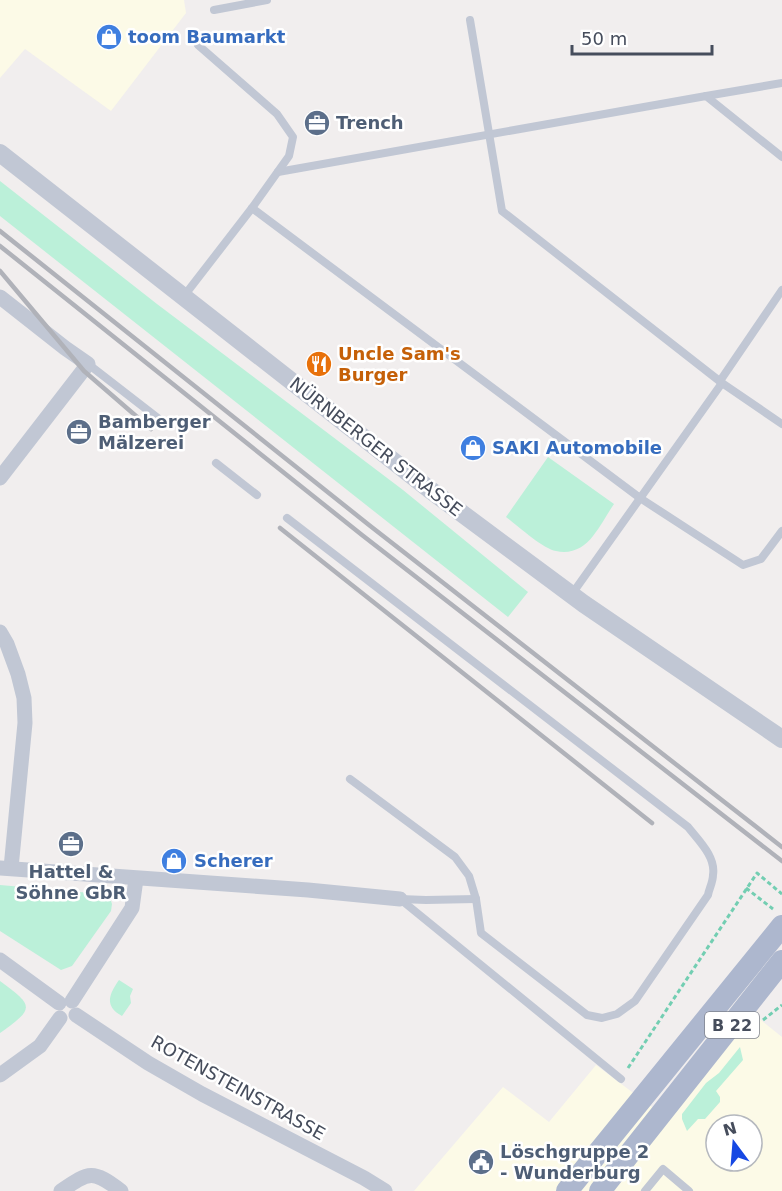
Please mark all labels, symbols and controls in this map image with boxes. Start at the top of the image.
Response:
scale bar [572,18,712,56]
shop icon: toom Baumarkt [94,22,124,52]
place label: toom Baumarkt [128,26,286,47]
text: 50 m [581,28,627,49]
office icon: Trench [302,108,332,138]
place label: Trench [336,112,404,133]
place label: Uncle Sam's Burger [338,343,461,385]
restaurant icon: Uncle Sam's Burger [304,349,334,379]
street label: NÜRNBERGER STRASSE [286,373,467,520]
place label: Bamberger Mälzerei [98,411,211,453]
office icon: Bamberger Mälzerei [64,417,94,447]
shop icon: SAKI Automobile [458,433,488,463]
place label: SAKI Automobile [492,437,662,458]
office icon: Hattel & Söhne GbR [56,829,86,859]
shop icon: Scherer [159,846,189,876]
place label: Scherer [194,850,273,871]
place label: Hattel & Söhne GbR [16,861,127,903]
road number: B 22 [705,1012,759,1038]
street label: ROTENSTEINSTRASSE [148,1031,329,1144]
north arrow [704,1113,764,1173]
text: N [721,1118,739,1140]
place label: Löschgruppe 2 - Wunderburg [500,1141,649,1183]
public building icon: Löschgruppe 2 - Wunderburg [466,1147,496,1177]

